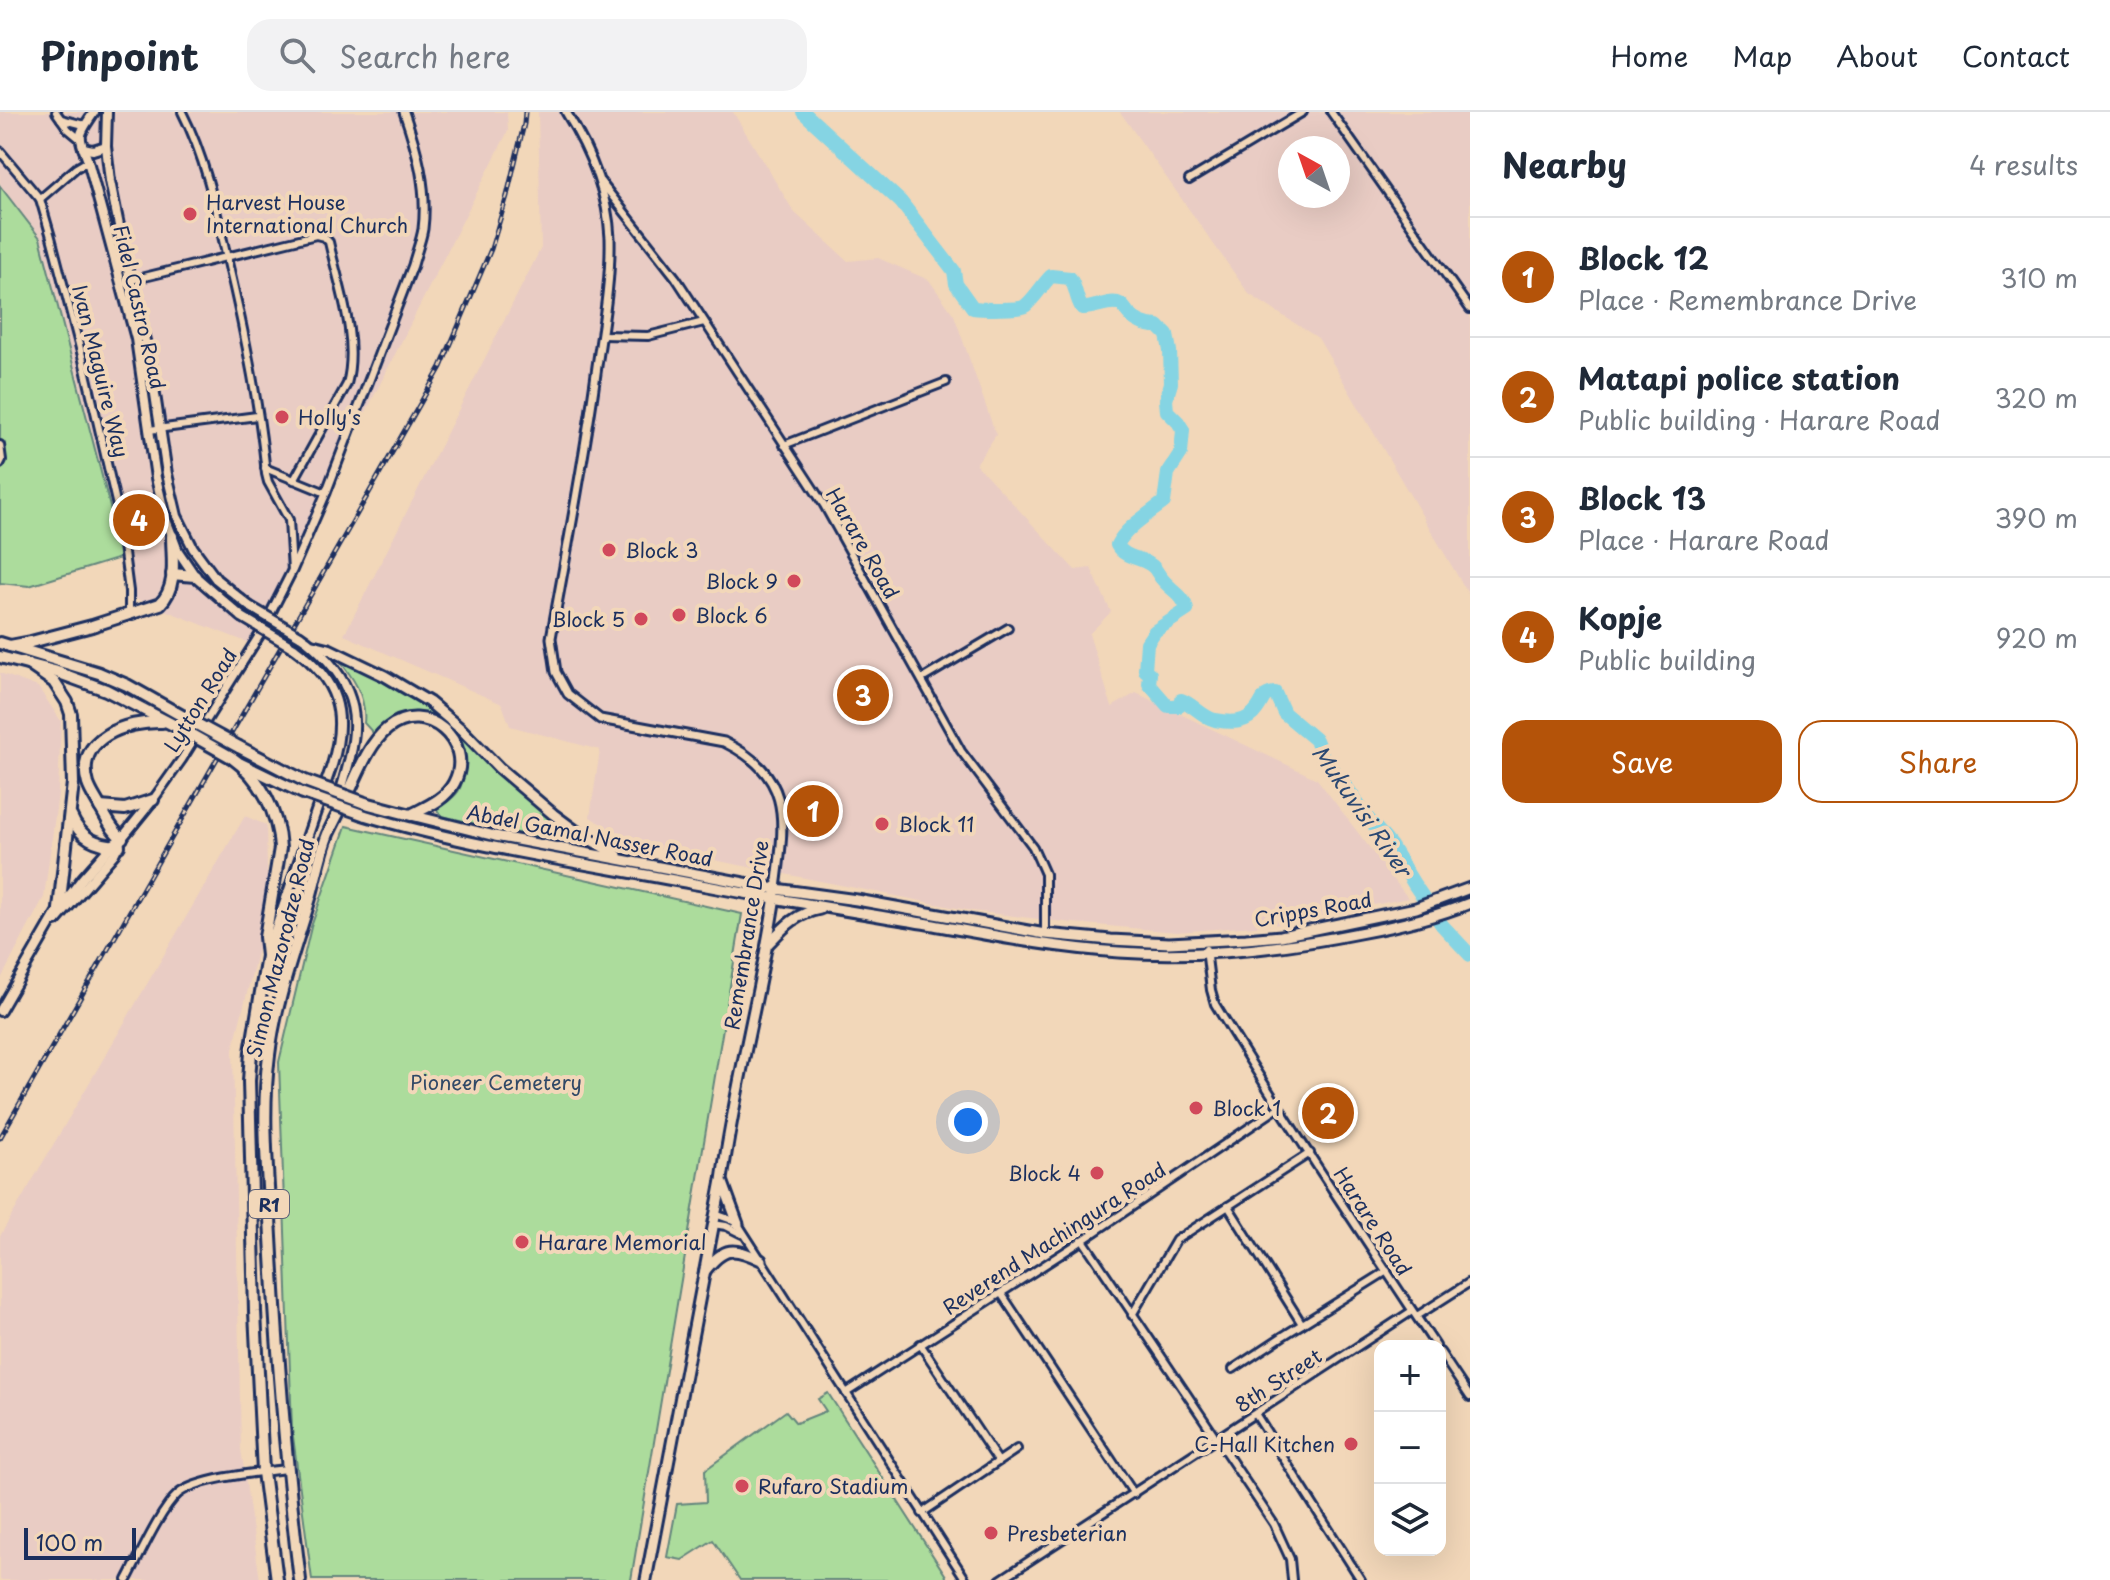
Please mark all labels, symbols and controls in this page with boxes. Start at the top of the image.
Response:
search box [247,19,807,91]
text: Pinpoint [40,27,199,84]
icon: search [275,33,319,77]
text: Search here [339,33,511,78]
text: Home [1610,34,1688,77]
text: Map [1732,34,1792,77]
text: About [1836,34,1918,77]
text: Contact [1962,34,2070,77]
north arrow [1278,136,1350,208]
text: Nearby [1502,138,1627,190]
text: 4 results [1969,145,2078,184]
place label: Harvest House International Church [206,187,408,240]
marker: Harvest House International Church [181,205,199,223]
street label: Fidel Castro Road [107,222,173,392]
text: Block 12 [1578,235,1709,280]
text: 1 [1522,258,1534,297]
text: 310 m [2000,258,2078,297]
text: Place · Remembrance Drive [1578,280,1917,319]
street label: Ivan Maguire Way [65,281,137,461]
text: Matapi police station [1578,355,1900,400]
text: 2 [1519,378,1537,417]
text: 320 m [1994,378,2078,417]
text: Public building · Harare Road [1578,400,1941,439]
place label: Holly's [298,402,361,432]
marker: Holly's [273,408,291,426]
text: Block 13 [1578,475,1706,520]
street label: Harare Road [819,482,907,604]
pin: 4 [113,490,165,550]
text: 3 [1519,498,1537,537]
text: 390 m [1994,498,2078,537]
text: Place · Harare Road [1578,520,1830,559]
place label: Block 3 [625,535,698,565]
marker: Block 3 [600,541,618,559]
place label: Block 9 [705,566,778,596]
marker: Block 9 [785,572,803,590]
text: Kopje [1578,595,1662,640]
place label: Block 6 [695,600,768,630]
place label: Block 5 [552,604,625,634]
marker: Block 6 [670,606,688,624]
marker: Block 5 [632,610,650,628]
text: 4 [1519,618,1537,657]
text: 920 m [1996,618,2078,657]
text: Public building [1578,640,1756,679]
street label: Lytton Road [156,642,244,758]
pin: 3 [837,665,889,725]
button: Save [1502,720,1782,803]
button: Share [1798,720,2078,803]
water label: Mukuvisi River [1305,737,1422,885]
pin: 1 [787,781,839,841]
street label: Abdel Gamal Nasser Road [464,796,716,874]
place label: Block 11 [898,809,974,839]
marker: Block 11 [873,815,891,833]
street label: Simon Mazorodze Road [238,835,322,1061]
street label: Remembrance Drive [716,838,776,1032]
street label: Cripps Road [1252,884,1374,934]
park label: Pioneer Cemetery [410,1067,582,1097]
pin: 2 [1302,1083,1354,1143]
place label: Block 1 [1212,1093,1281,1123]
marker: Block 1 [1187,1099,1205,1117]
your location [948,1102,988,1142]
street label: Reverend Machingura Road [936,1154,1172,1322]
place label: Block 4 [1008,1158,1081,1188]
street label: Harare Road [1327,1161,1419,1281]
marker: Block 4 [1088,1164,1106,1182]
road number: R1 [249,1190,289,1218]
place label: Harare Memorial [538,1227,707,1257]
marker: Harare Memorial [513,1233,531,1251]
map controls [1374,1340,1446,1556]
button: + [1374,1340,1446,1412]
street label: 8th Street [1229,1341,1327,1419]
button: − [1374,1412,1446,1484]
place label: C-Hall Kitchen [1194,1429,1335,1459]
marker: C-Hall Kitchen [1342,1435,1360,1453]
place label: Rufaro Stadium [758,1471,908,1501]
marker: Rufaro Stadium [733,1477,751,1495]
button: layers [1374,1484,1446,1556]
place label: Presbeterian [1007,1518,1127,1548]
scale bar [24,1524,136,1560]
marker: Presbeterian [982,1524,1000,1542]
text: 100 m [36,1525,103,1558]

